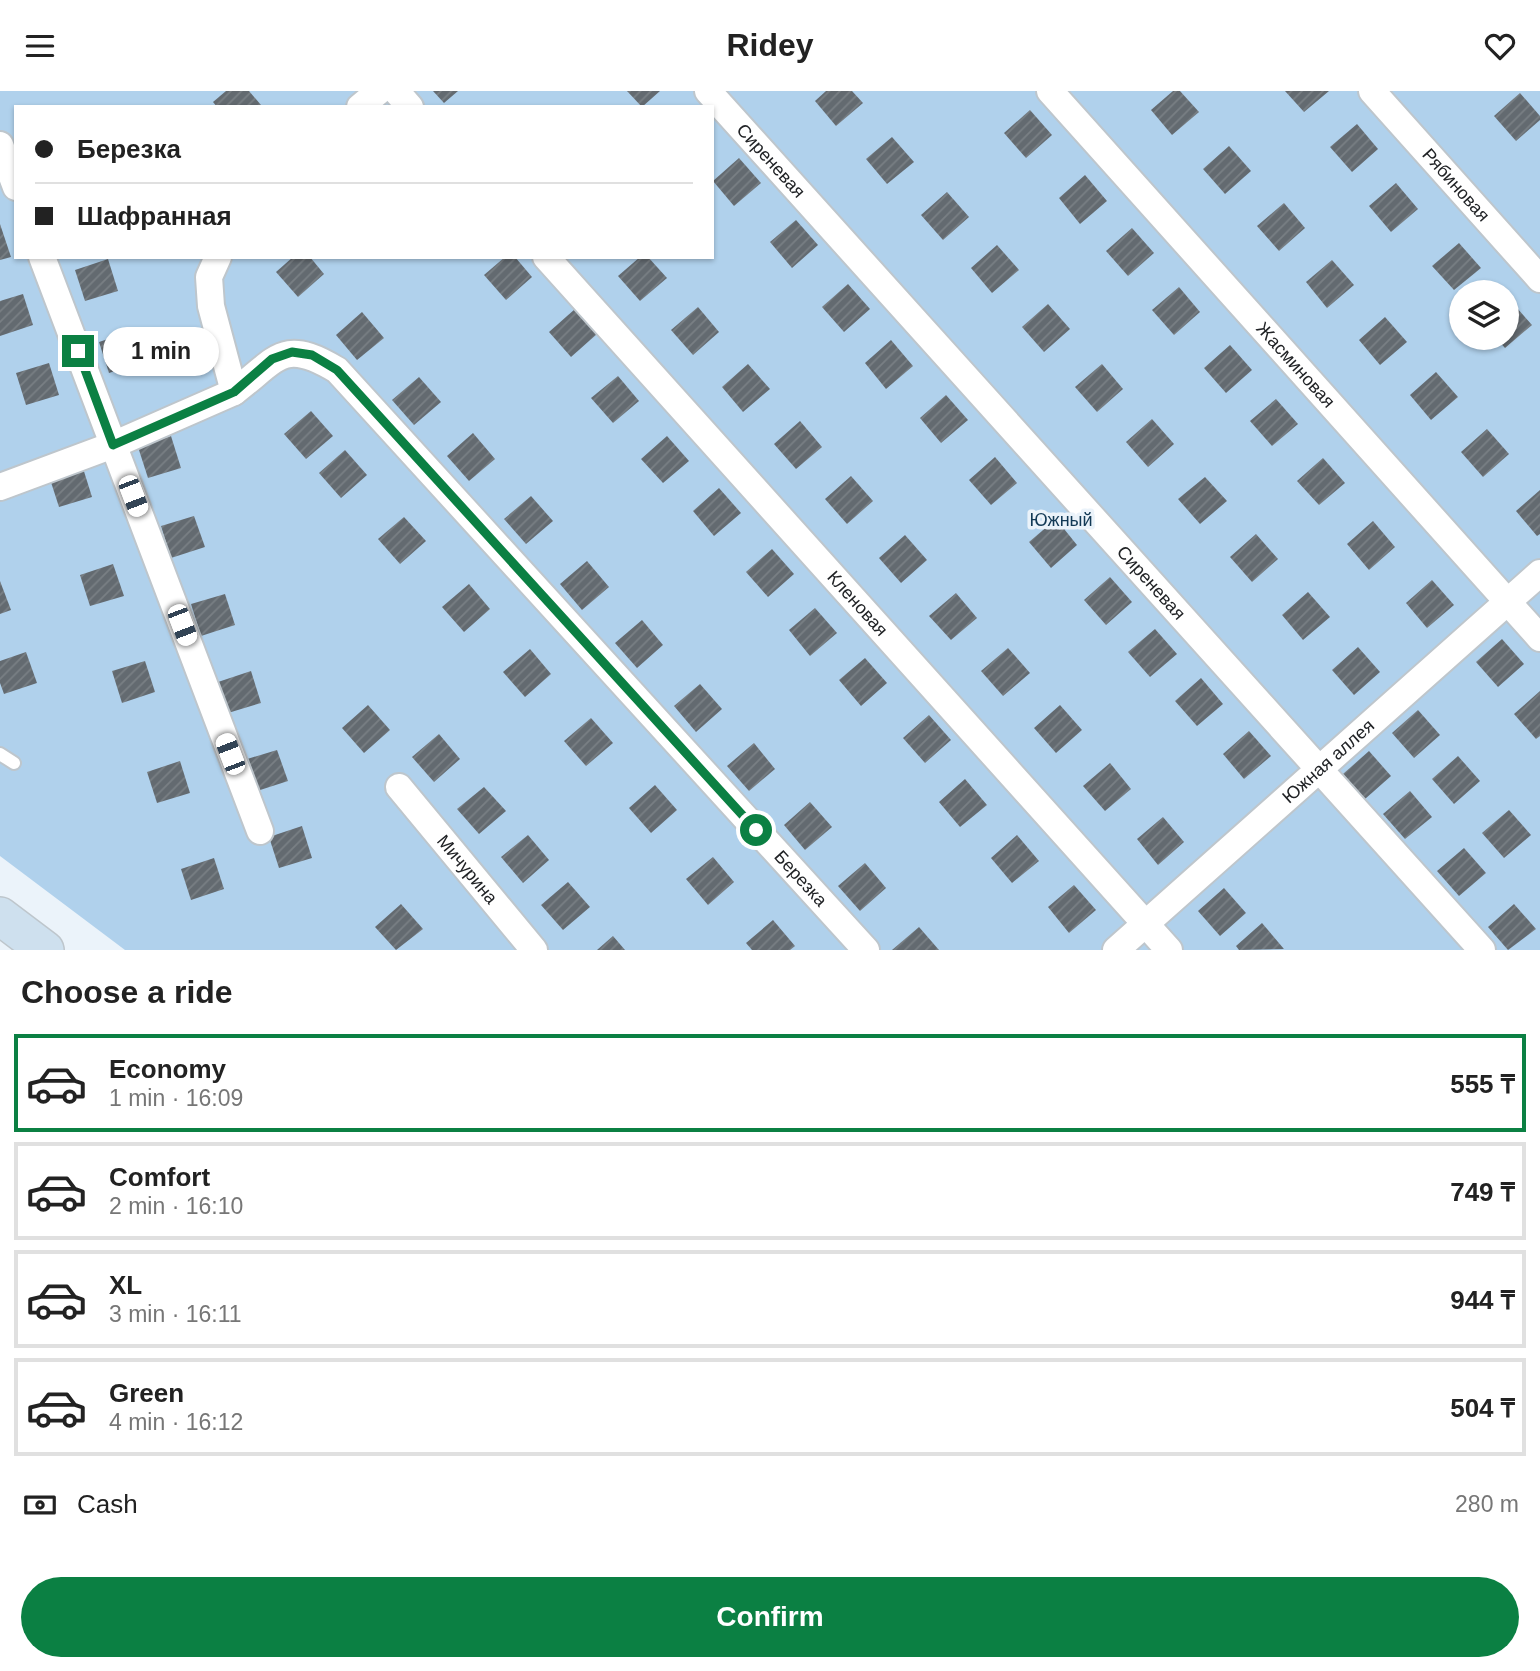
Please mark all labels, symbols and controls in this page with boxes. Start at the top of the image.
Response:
icon: menu [21,27,59,65]
text: Ridey [726,27,814,63]
icon: heart [1481,27,1519,65]
street label: Сиреневая [733,120,809,202]
text: Березка [77,134,181,164]
street label: Рябиновая [1418,144,1494,225]
text: Шафранная [77,201,232,231]
map controls [1449,280,1519,350]
button: layers [1449,280,1519,350]
street label: Жасминовая [1252,318,1339,412]
callout: 1 min [102,327,218,375]
route end [62,335,94,367]
text: 1 min [131,338,191,364]
car [116,473,151,519]
park label: Южный [1029,510,1093,530]
street label: Сиреневая [1113,542,1189,624]
street label: Кленовая [823,567,892,640]
car [165,602,200,648]
street label: Южная аллея [1278,715,1378,807]
car [213,731,248,777]
route start [740,814,772,846]
street label: Мичурина [433,831,502,909]
street label: Березка [770,846,832,911]
text: Choose a ride [21,974,233,1010]
icon: car [25,1052,88,1115]
text: Economy [109,1054,226,1084]
text: 555 ₸ [1450,1069,1515,1099]
text: 1 min · 16:09 [109,1085,243,1111]
icon: car [25,1160,88,1223]
text: Comfort [109,1162,210,1192]
text: 749 ₸ [1450,1177,1515,1207]
text: 2 min · 16:10 [109,1193,243,1219]
icon: car [25,1268,88,1331]
text: XL [109,1270,142,1300]
text: 944 ₸ [1450,1285,1515,1315]
text: 3 min · 16:11 [109,1301,242,1327]
icon: car [25,1376,88,1439]
text: Green [109,1378,184,1408]
text: 504 ₸ [1450,1393,1515,1423]
text: 4 min · 16:12 [109,1409,243,1435]
icon: cash [21,1486,59,1524]
text: Cash [77,1489,138,1519]
text: 280 m [1455,1491,1519,1517]
button: Confirm [21,1577,1519,1657]

